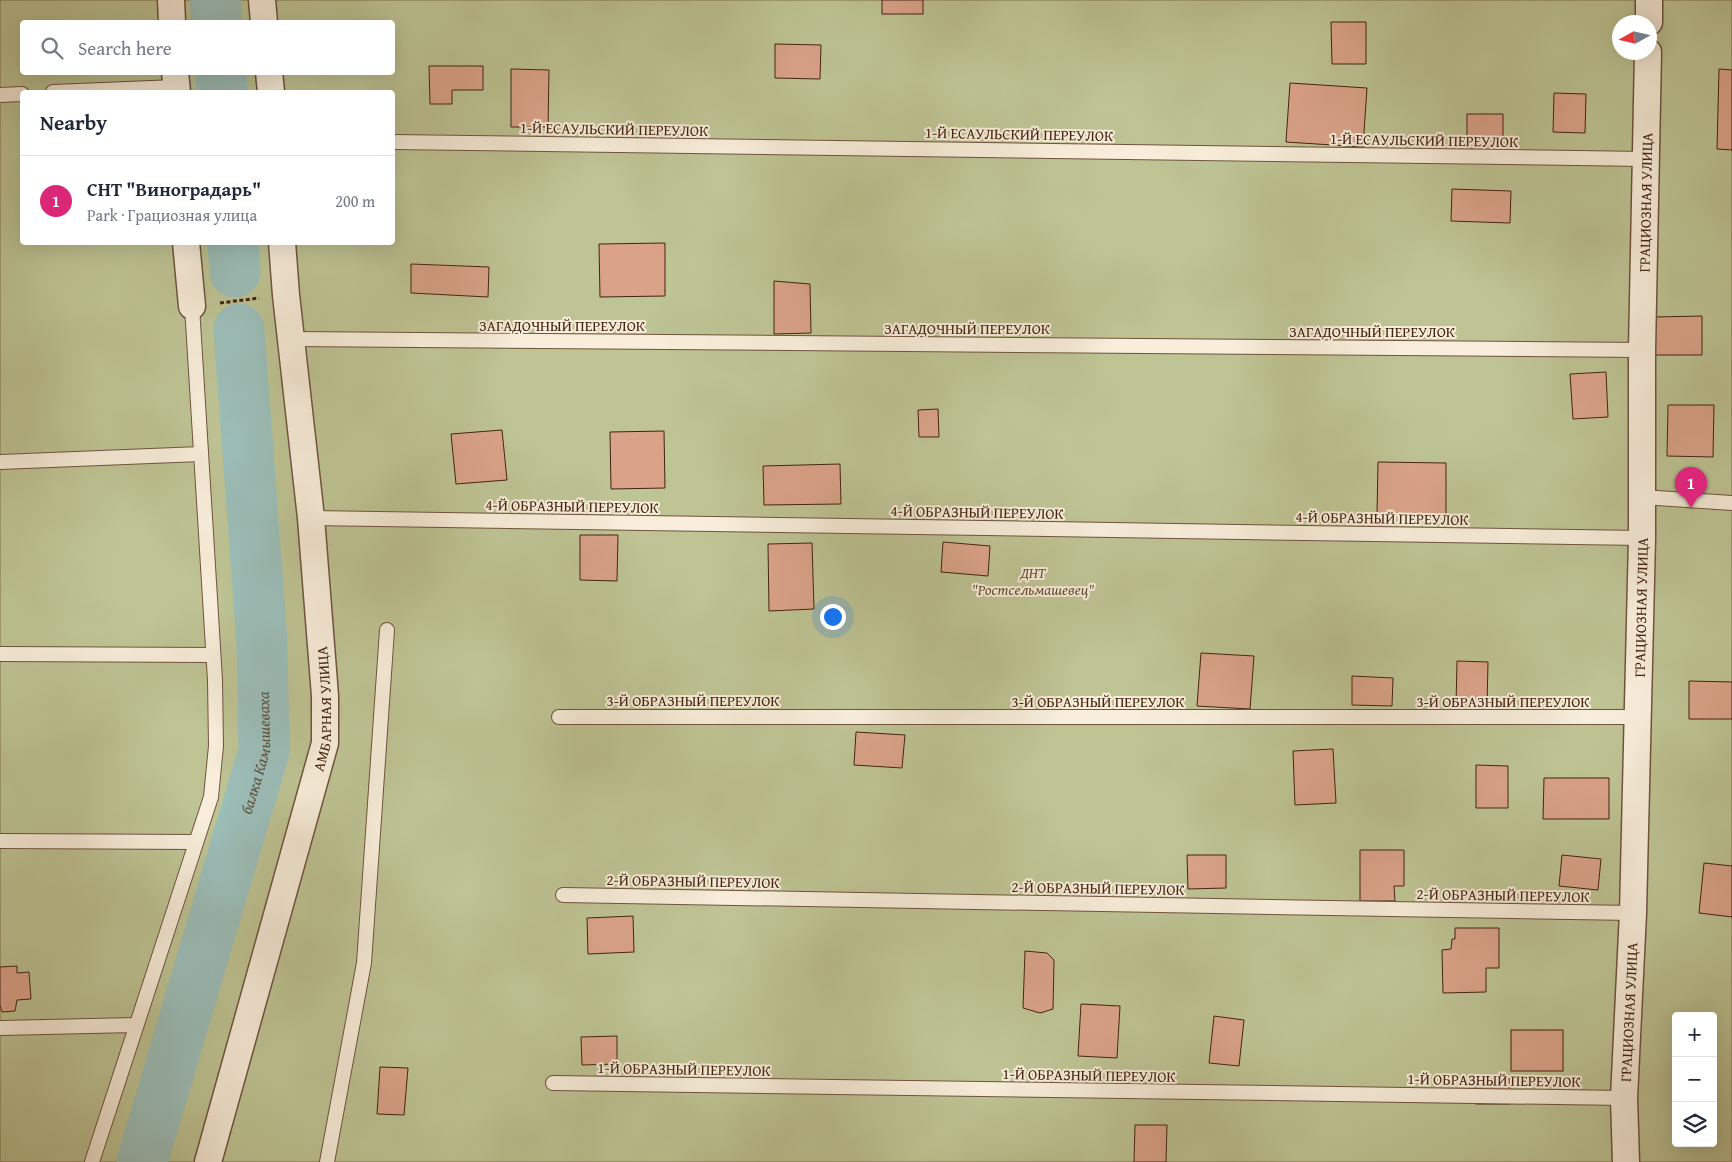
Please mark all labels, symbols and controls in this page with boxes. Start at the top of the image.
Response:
north arrow [1612,15,1657,60]
search box [20,20,395,75]
icon: search [38,34,66,62]
text: Search here [78,34,172,62]
text: Nearby [40,107,107,138]
street label: 1-Й ЕСАУЛЬСКИЙ ПЕРЕУЛОК [520,117,709,141]
street label: 1-Й ЕСАУЛЬСКИЙ ПЕРЕУЛОК [925,122,1114,146]
street label: 1-Й ЕСАУЛЬСКИЙ ПЕРЕУЛОК [1330,128,1519,152]
street label: ГРАЦИОЗНАЯ УЛИЦА [1633,132,1657,273]
text: СНТ "Виноградарь" [87,175,261,203]
text: 1 [52,189,60,213]
text: 200 m [335,189,375,213]
text: Park · Грациозная улица [87,203,257,227]
street label: ЗАГАДОЧНЫЙ ПЕРЕУЛОК [479,315,646,336]
street label: ЗАГАДОЧНЫЙ ПЕРЕУЛОК [884,318,1051,339]
street label: ЗАГАДОЧНЫЙ ПЕРЕУЛОК [1289,321,1456,342]
pin: 1 [1675,467,1707,508]
street label: 4-Й ОБРАЗНЫЙ ПЕРЕУЛОК [485,494,660,518]
street label: 4-Й ОБРАЗНЫЙ ПЕРЕУЛОК [890,500,1065,524]
street label: 4-Й ОБРАЗНЫЙ ПЕРЕУЛОК [1295,506,1470,530]
street label: ГРАЦИОЗНАЯ УЛИЦА [1628,537,1653,678]
park label: ДНТ "Ростсельмашевец" [972,562,1094,600]
your location [820,604,846,630]
street label: АМБАРНАЯ УЛИЦА [307,646,336,773]
street label: 3-Й ОБРАЗНЫЙ ПЕРЕУЛОК [606,690,780,711]
water label: балка Камышеваха [234,691,276,817]
street label: 3-Й ОБРАЗНЫЙ ПЕРЕУЛОК [1011,691,1185,712]
street label: 3-Й ОБРАЗНЫЙ ПЕРЕУЛОК [1416,691,1590,712]
street label: 2-Й ОБРАЗНЫЙ ПЕРЕУЛОК [606,869,781,893]
street label: 2-Й ОБРАЗНЫЙ ПЕРЕУЛОК [1011,876,1186,900]
street label: 2-Й ОБРАЗНЫЙ ПЕРЕУЛОК [1416,883,1591,907]
street label: ГРАЦИОЗНАЯ УЛИЦА [1614,942,1642,1083]
map controls [1672,1012,1717,1147]
button: + [1672,1012,1717,1057]
street label: 1-Й ОБРАЗНЫЙ ПЕРЕУЛОК [597,1057,772,1081]
button: − [1672,1057,1717,1102]
street label: 1-Й ОБРАЗНЫЙ ПЕРЕУЛОК [1002,1063,1177,1087]
street label: 1-Й ОБРАЗНЫЙ ПЕРЕУЛОК [1407,1068,1582,1092]
button: layers [1672,1102,1717,1147]

